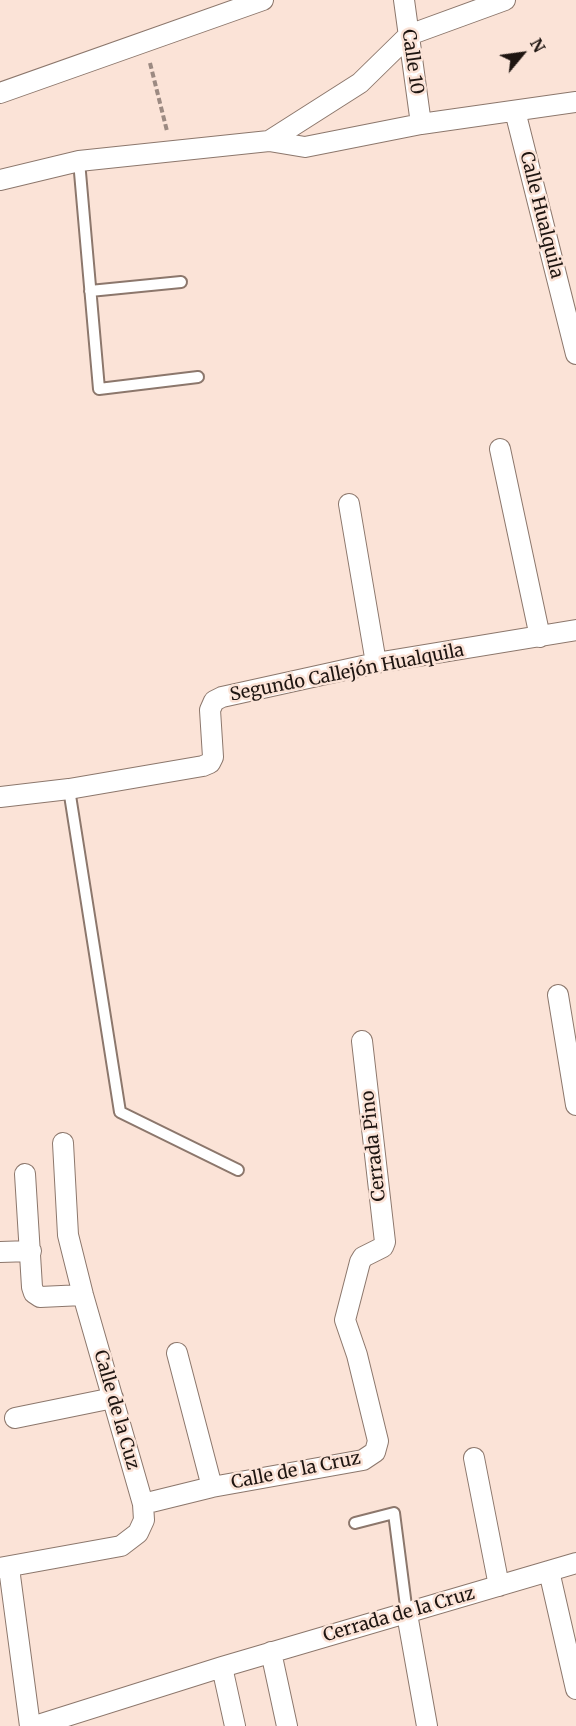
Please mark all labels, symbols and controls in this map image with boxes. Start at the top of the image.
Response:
north arrow [492,24,552,84]
street label: Calle 10 [397,28,427,96]
text: N [526,35,550,56]
street label: Calle Hualquila [515,149,567,281]
street label: Segundo Callejón Hualquila [228,640,466,706]
street label: Cerrada Pino [357,1089,391,1203]
street label: Calle de la Cuz [89,1348,143,1472]
street label: Calle de la Cruz [229,1448,363,1494]
street label: Cerrada de la Cruz [321,1583,477,1647]

